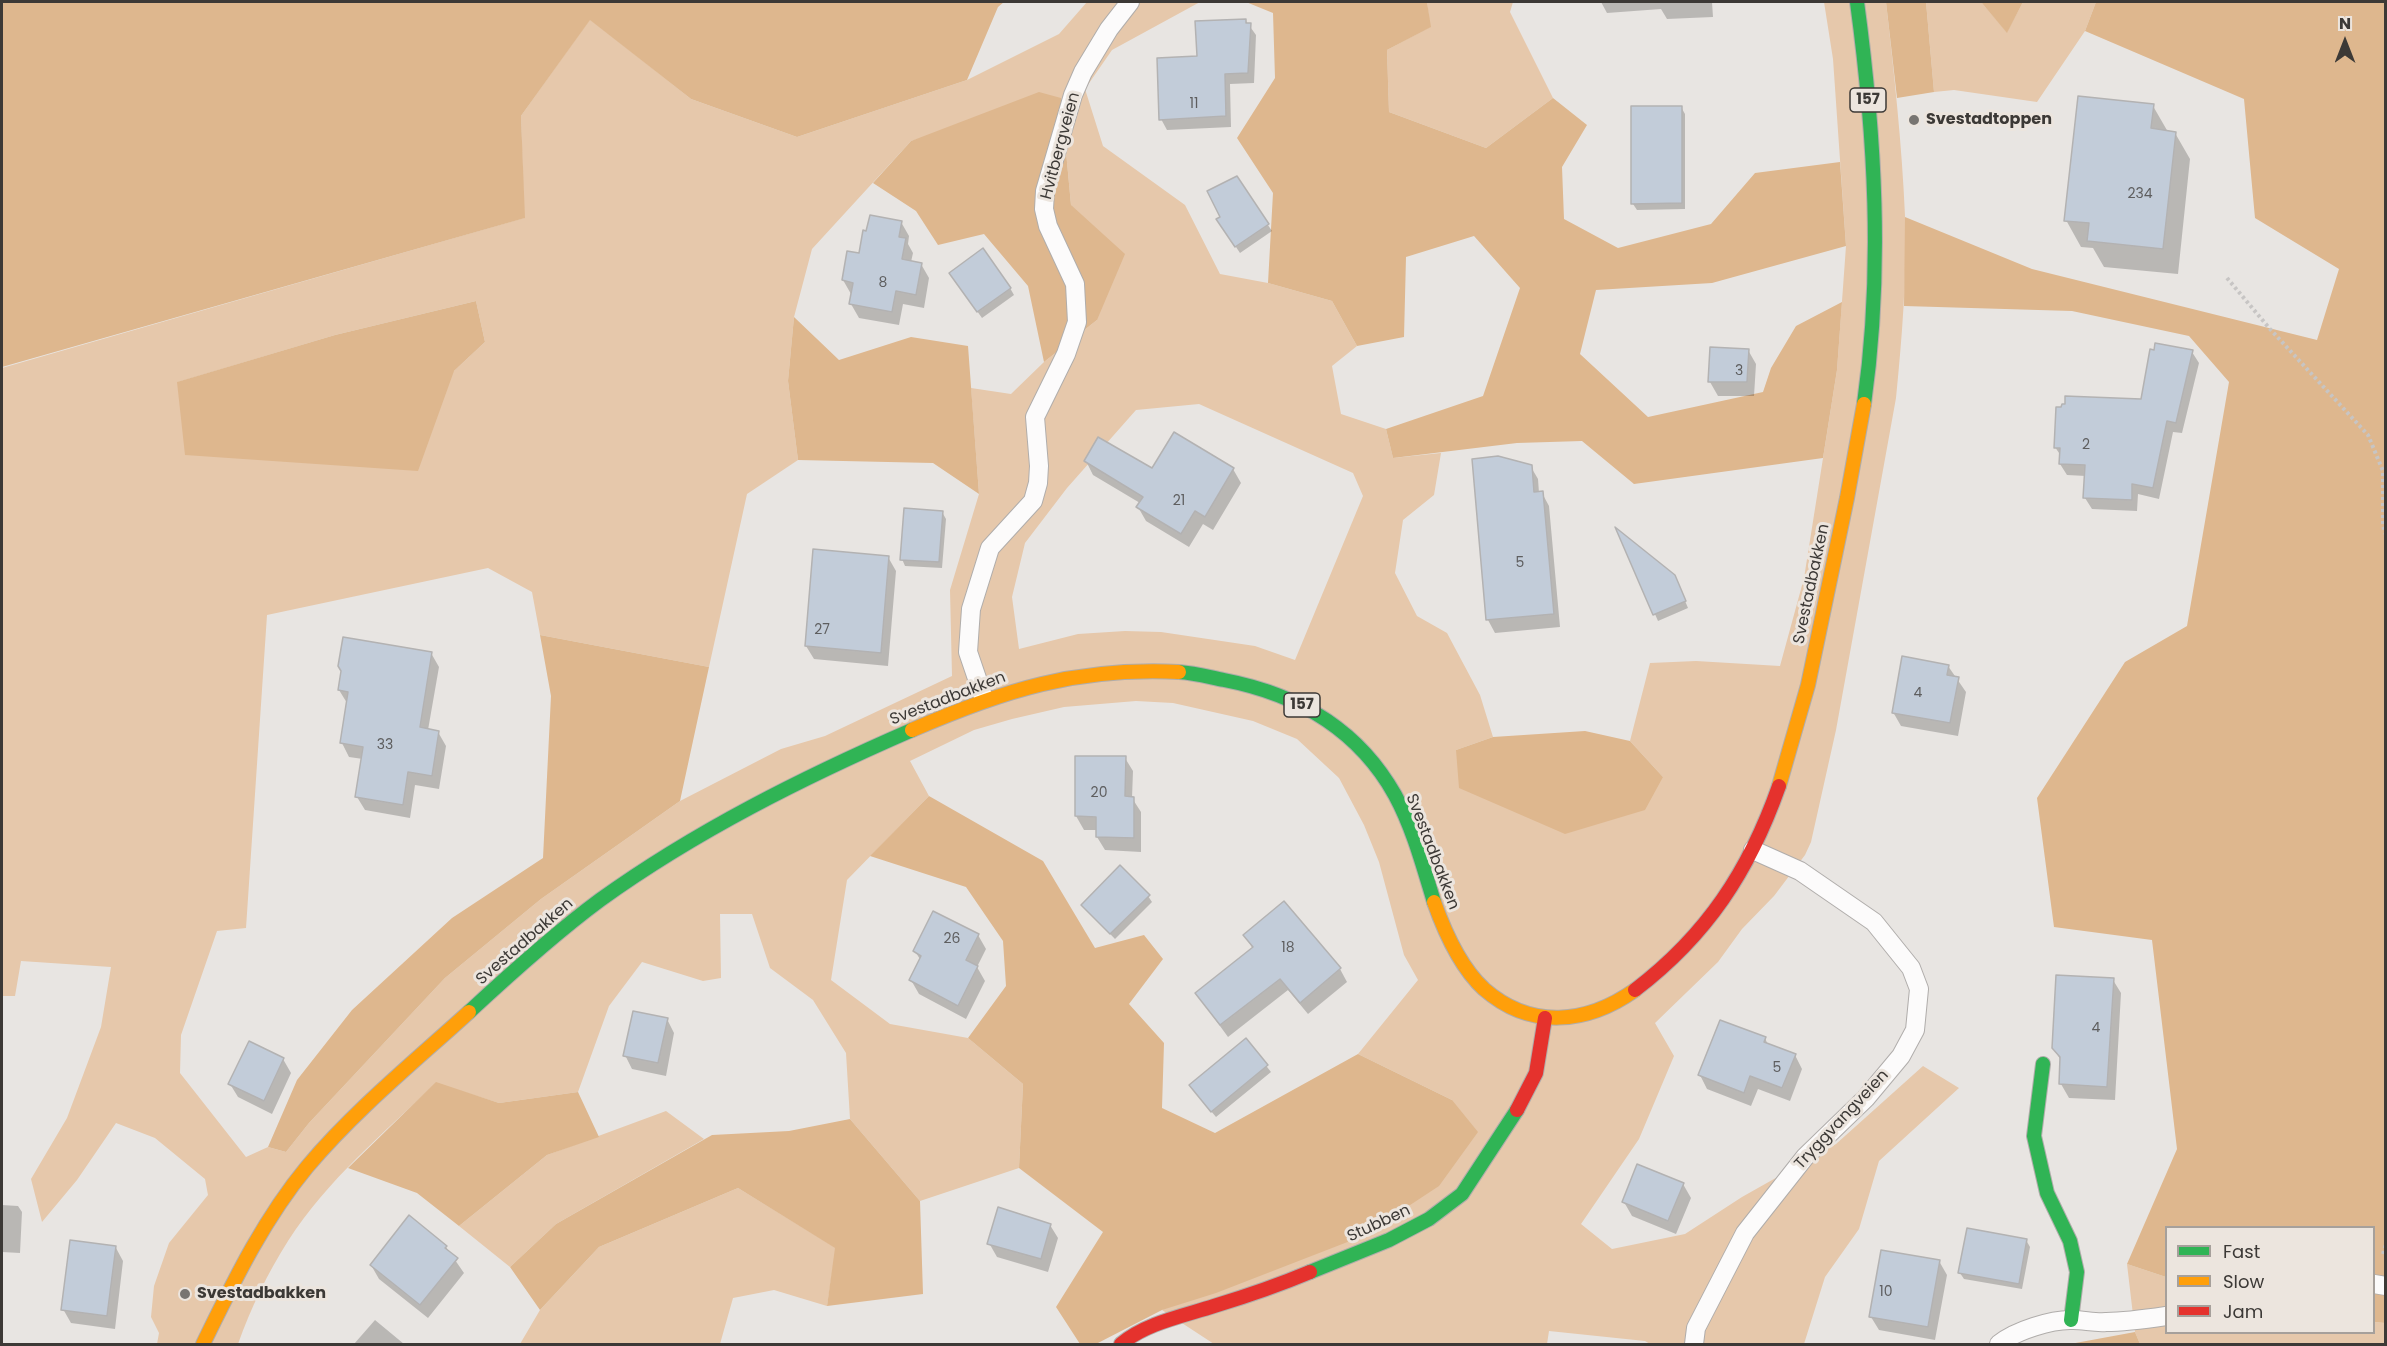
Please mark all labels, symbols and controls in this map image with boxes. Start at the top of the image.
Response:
north arrow [2315,12,2375,72]
text: N [2339,12,2351,35]
road number: 157 [1850,88,1886,112]
street label: Hvitbergveien [1037,90,1085,202]
house number: 11 [1190,96,1198,112]
place label: Svestadtoppen [1926,110,2052,130]
marker: Svestadtoppen [1907,113,1921,127]
house number: 234 [2127,186,2153,202]
house number: 8 [879,275,887,291]
house number: 3 [1735,363,1743,379]
house number: 2 [2082,437,2090,453]
house number: 21 [1173,493,1185,509]
street label: Svestadbakken [1790,522,1834,646]
house number: 5 [1516,555,1524,571]
house number: 27 [814,622,830,638]
street label: Svestadbakken [887,668,1009,730]
house number: 4 [1914,685,1922,701]
road number: 157 [1284,693,1320,717]
house number: 33 [377,737,393,753]
house number: 20 [1091,785,1107,801]
street label: Svestadbakken [1401,791,1463,913]
street label: Svestadbakken [473,895,577,989]
house number: 26 [944,931,960,947]
house number: 18 [1281,940,1295,956]
house number: 4 [2092,1020,2100,1036]
house number: 5 [1773,1060,1781,1076]
street label: Tryggvangveien [1791,1066,1893,1174]
street label: Stubben [1344,1201,1414,1247]
legend [2165,1226,2375,1334]
text: Fast [2223,1239,2260,1264]
text: Slow [2223,1269,2264,1294]
place label: Svestadbakken [197,1284,326,1304]
house number: 10 [1879,1284,1893,1300]
marker: Svestadbakken [178,1287,192,1301]
text: Jam [2223,1299,2263,1324]

